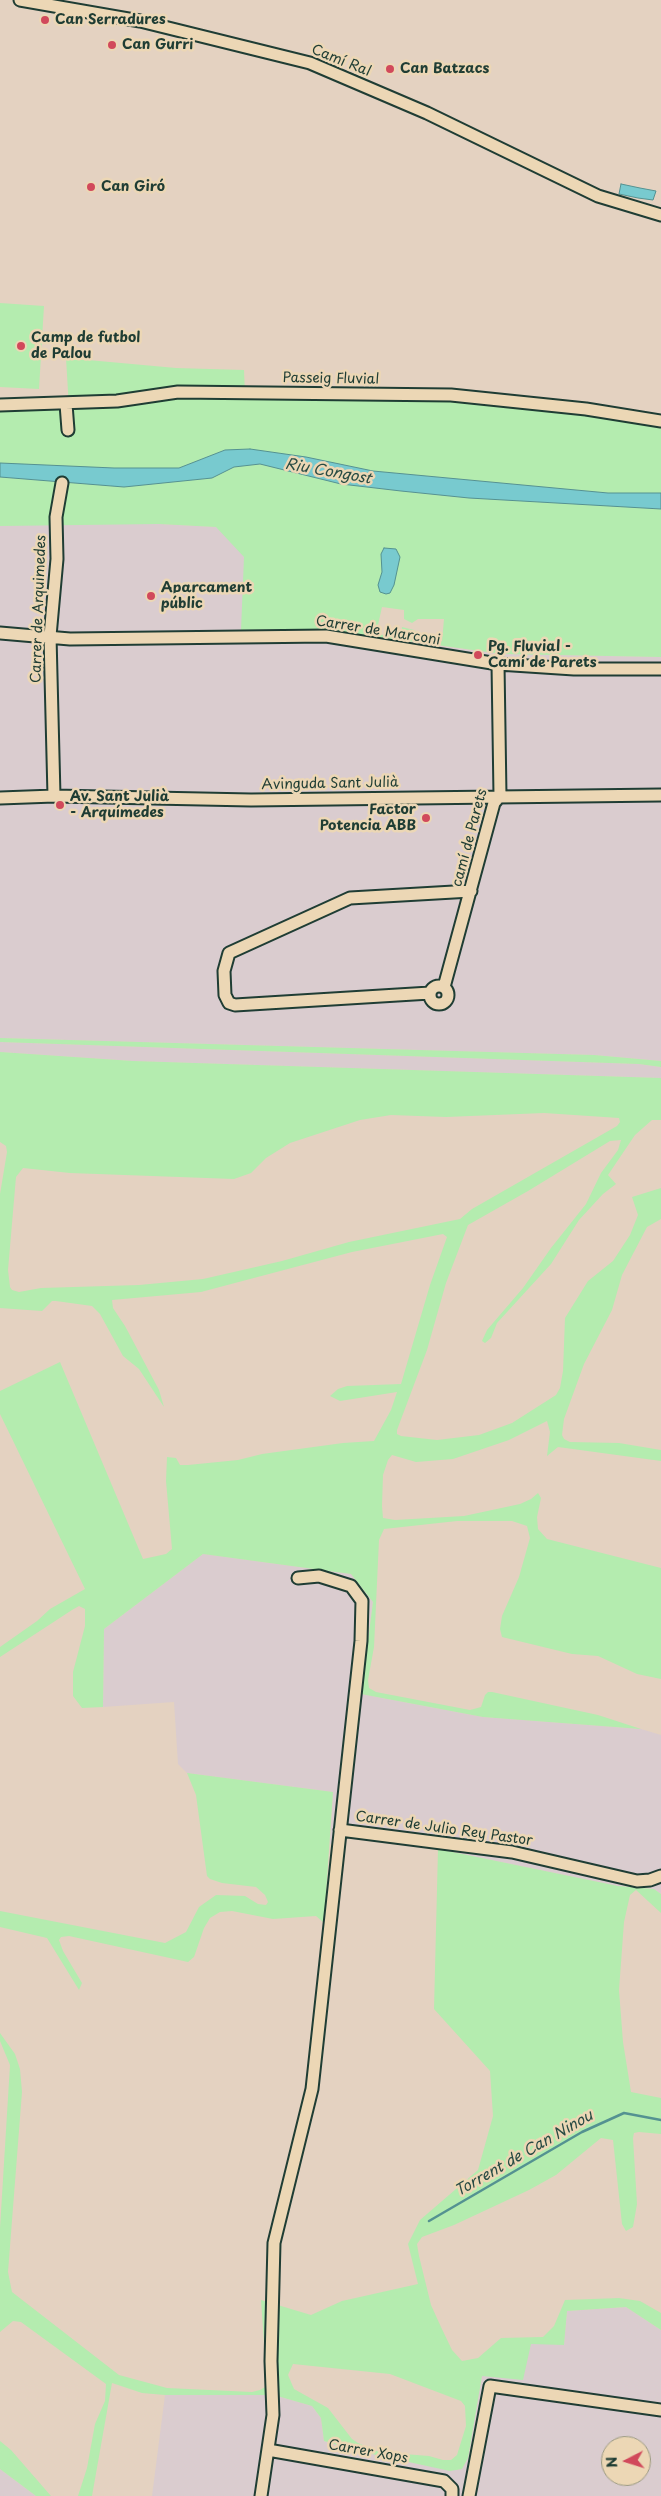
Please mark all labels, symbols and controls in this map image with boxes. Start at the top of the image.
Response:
place label: Can Serradures [55,12,166,28]
marker: Can Serradures [39,14,51,26]
place label: Can Gurri [122,37,193,53]
marker: Can Gurri [106,39,118,51]
street label: Camí Ral [309,41,373,81]
place label: Can Batzacs [400,61,489,77]
marker: Can Batzacs [384,63,396,75]
place label: Can Giró [101,179,165,195]
marker: Can Giró [85,181,97,193]
place label: Camp de futbol de Palou [31,330,140,362]
marker: Camp de futbol de Palou [15,340,27,352]
street label: Passeig Fluvial [283,370,379,388]
water label: Riu Congost [284,456,372,488]
street label: Carrer de Arquimedes [28,535,50,683]
place label: Aparcament públic [161,580,252,612]
marker: Aparcament públic [145,590,157,602]
street label: Carrer de Marconi [314,613,442,649]
place label: Pg. Fluvial - Camí de Parets [488,639,597,672]
marker: Pg. Fluvial - Camí de Parets [472,649,484,661]
street label: Avinguda Sant Julià [261,774,399,794]
street label: camí de Parets [449,787,491,889]
place label: Av. Sant Julià - Arquímedes [70,789,169,822]
marker: Av. Sant Julià - Arquímedes [54,799,66,811]
place label: Factor Potencia ABB [320,802,416,834]
marker: Factor Potencia ABB [420,812,432,824]
street label: Carrer de Julio Rey Pastor [354,1808,534,1850]
water label: Torrent de Can Ninou [452,2107,596,2201]
north arrow [601,2436,651,2486]
street label: Carrer Xops [327,2437,409,2467]
text: N [601,2456,622,2469]

